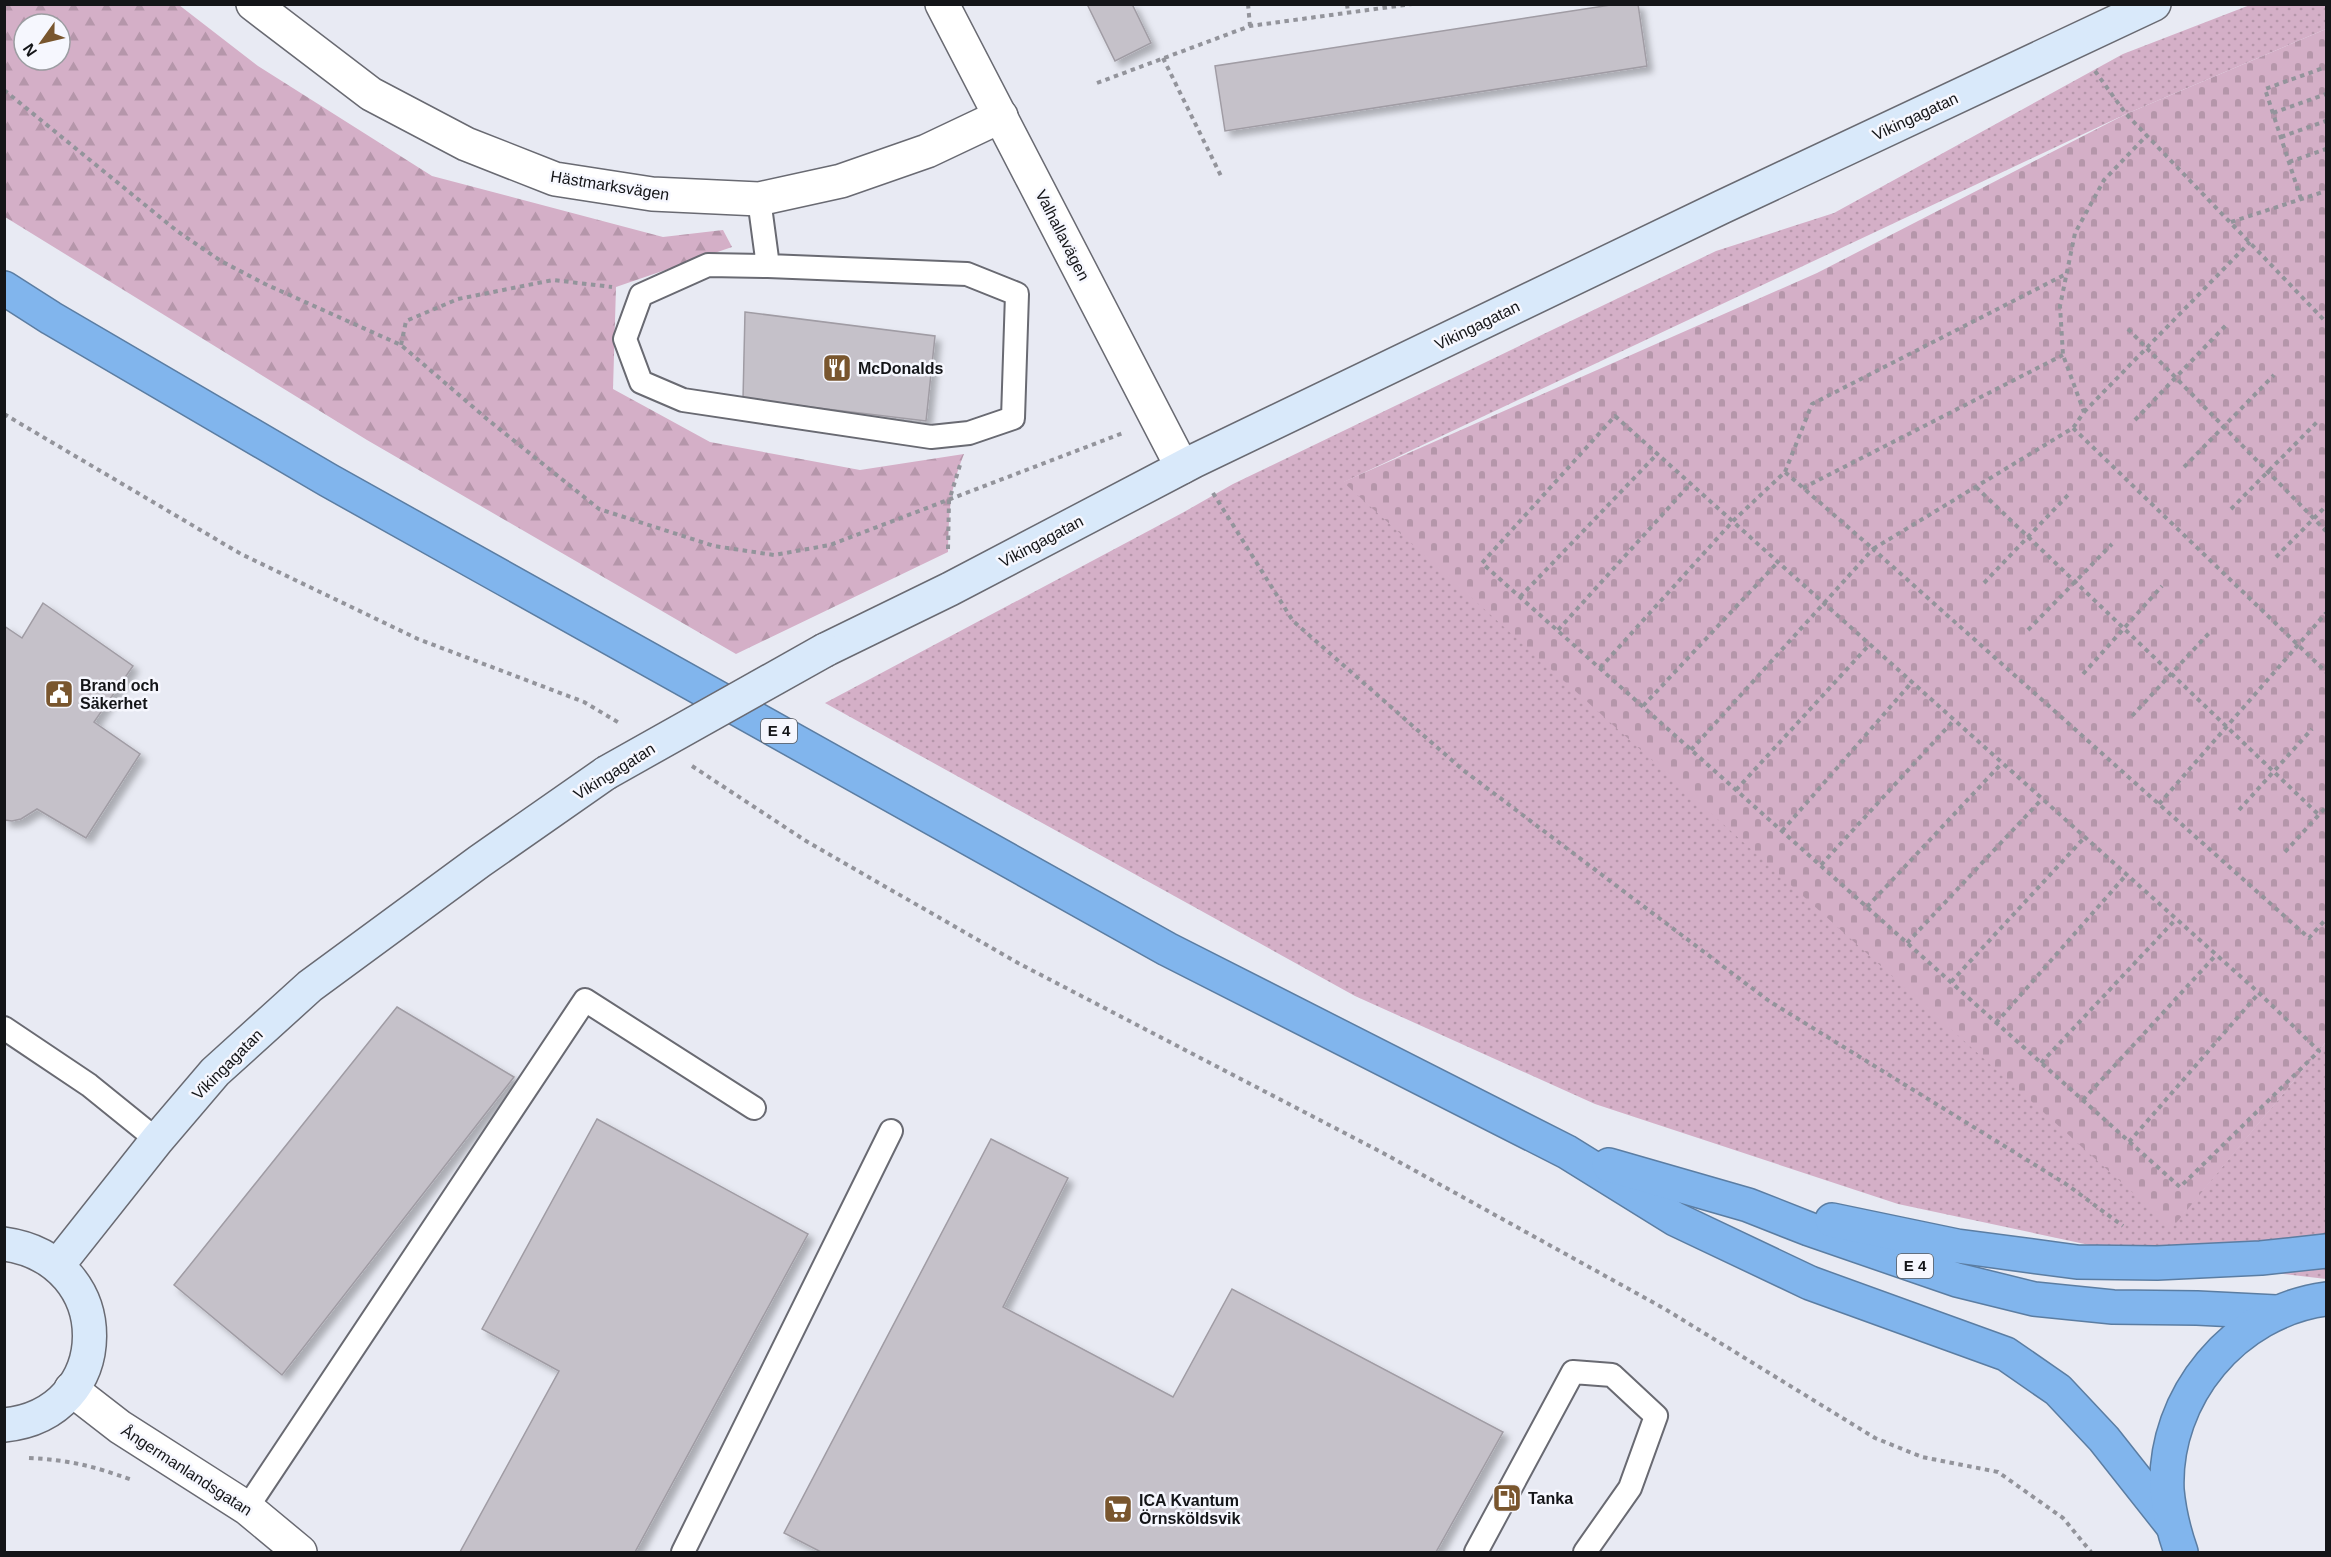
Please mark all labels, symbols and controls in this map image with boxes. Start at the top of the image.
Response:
north arrow [12,12,72,72]
text: N [20,41,40,60]
street label: Vikingagatan [1870,89,1961,144]
street label: Hästmarksvägen [549,168,671,203]
street label: Valhallavägen [1032,187,1093,283]
street label: Vikingagatan [1432,298,1522,353]
restaurant icon: McDonalds [821,352,853,384]
place label: McDonalds [858,360,943,377]
street label: Vikingagatan [997,512,1086,571]
place label: Brand och Säkerhet [80,677,159,712]
public building icon: Brand och Säkerhet [43,678,75,710]
road number: E 4 [761,719,797,743]
street label: Vikingagatan [571,740,658,803]
street label: Vikingagatan [189,1026,266,1103]
road number: E 4 [1897,1254,1933,1278]
street label: Ångermanlandsgatan [118,1421,256,1519]
fuel station icon: Tanka [1491,1482,1523,1514]
place label: Tanka [1528,1490,1573,1507]
place label: ICA Kvantum Örnsköldsvik [1139,1492,1240,1527]
supermarket icon: ICA Kvantum Örnsköldsvik [1102,1493,1134,1525]

